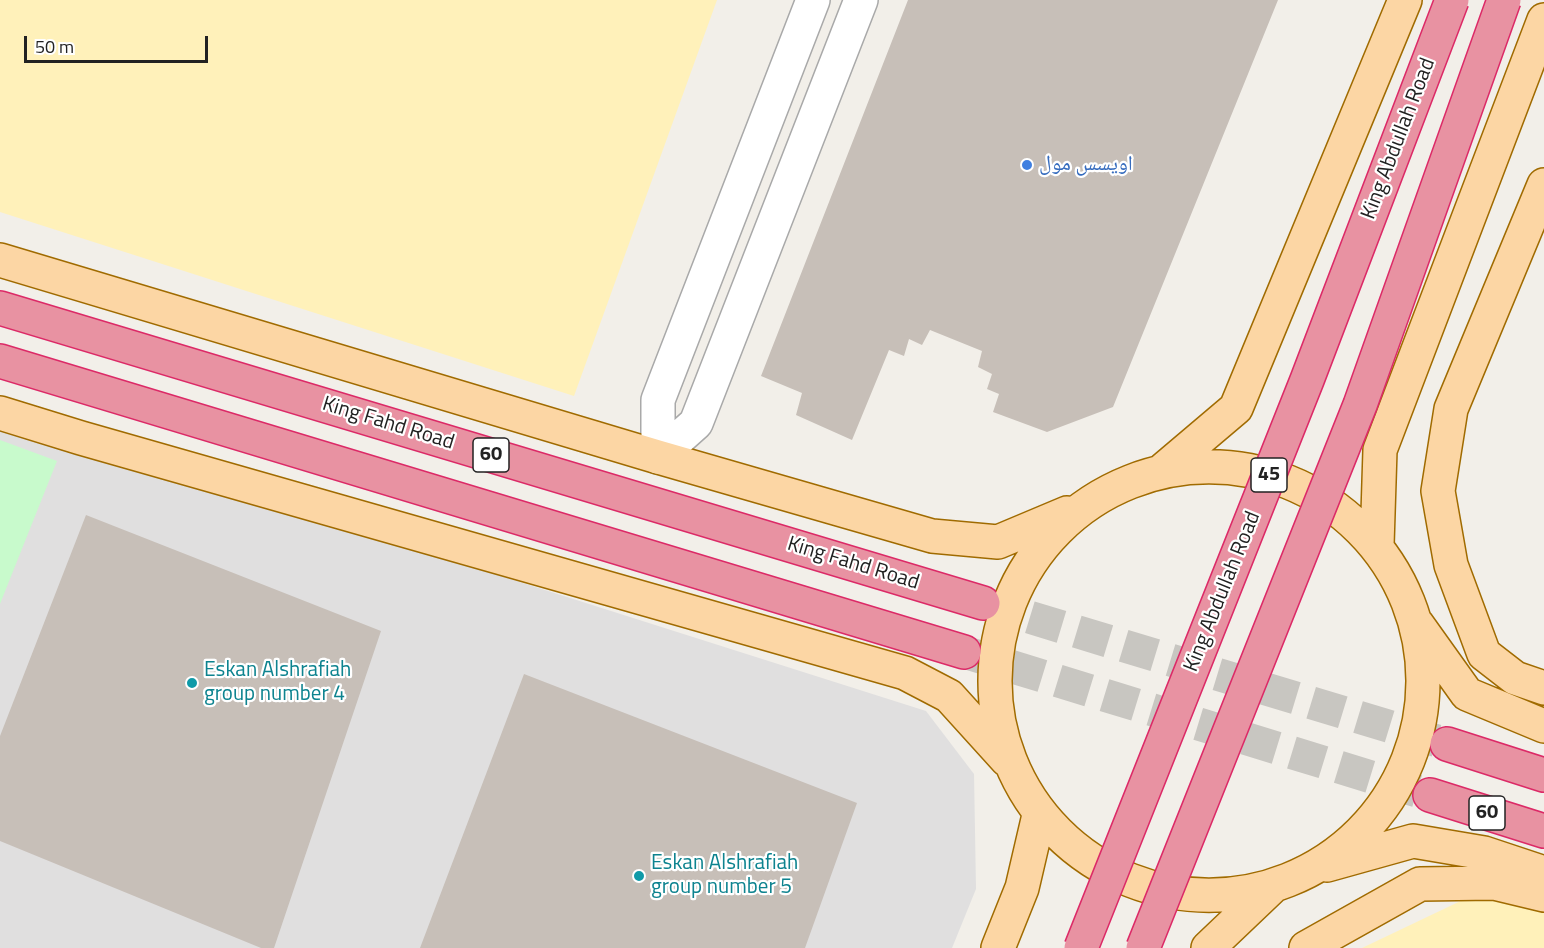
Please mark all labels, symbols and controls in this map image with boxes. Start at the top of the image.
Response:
scale bar [27,24,212,62]
text: 50 m [35,33,74,60]
street label: King Abdullah Road [1357,55,1441,223]
place label: اويسس مول [1039,152,1133,178]
marker: اويسس مول [1020,158,1034,172]
street label: King Fahd Road [319,392,457,456]
road number: 60 [473,438,509,472]
road number: 45 [1251,458,1287,492]
street label: King Abdullah Road [1179,508,1267,676]
street label: King Fahd Road [784,532,922,596]
place label: Eskan Alshrafiah group number 4 [204,658,351,708]
marker: Eskan Alshrafiah group number 4 [185,676,199,690]
road number: 60 [1469,796,1505,830]
place label: Eskan Alshrafiah group number 5 [651,851,798,901]
marker: Eskan Alshrafiah group number 5 [632,869,646,883]

